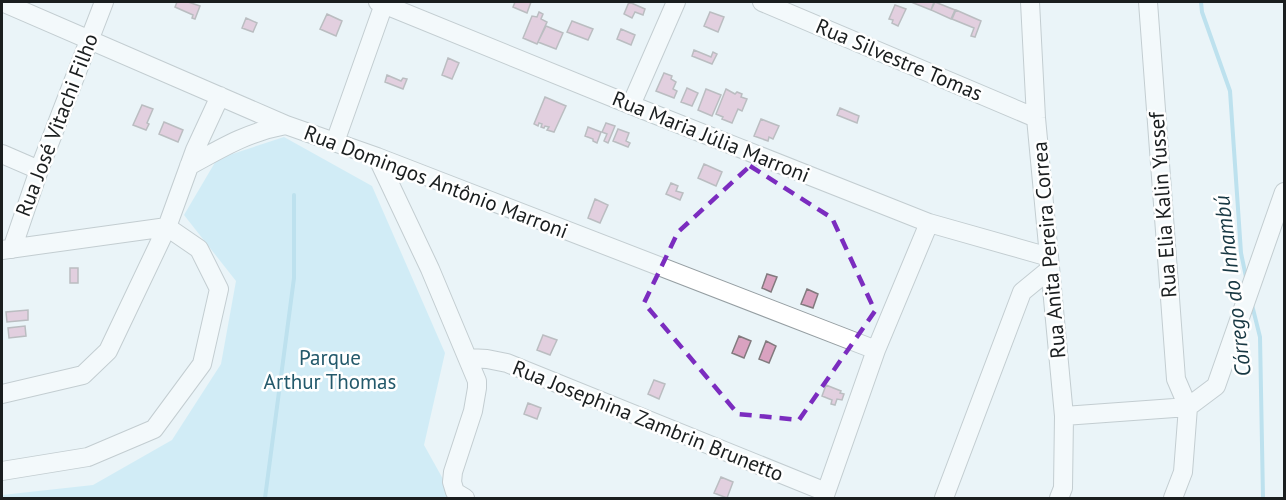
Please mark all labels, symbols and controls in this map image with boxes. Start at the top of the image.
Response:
street label: Rua Silvestre Tomas [812,12,987,107]
street label: Rua José Vitachi Filho [9,29,104,220]
street label: Rua Maria Júlia Marroni [609,85,814,188]
street label: Rua Elia Kalin Yussef [1142,110,1182,299]
street label: Rua Domingos Antônio Marroni [300,119,572,244]
street label: Rua Anita Pereira Correa [1026,140,1071,360]
water label: Córrego do Inhambú [1207,194,1257,378]
park label: Parque Arthur Thomas [264,344,396,395]
street label: Rua Josephina Zambrin Brunetto [509,354,788,487]

